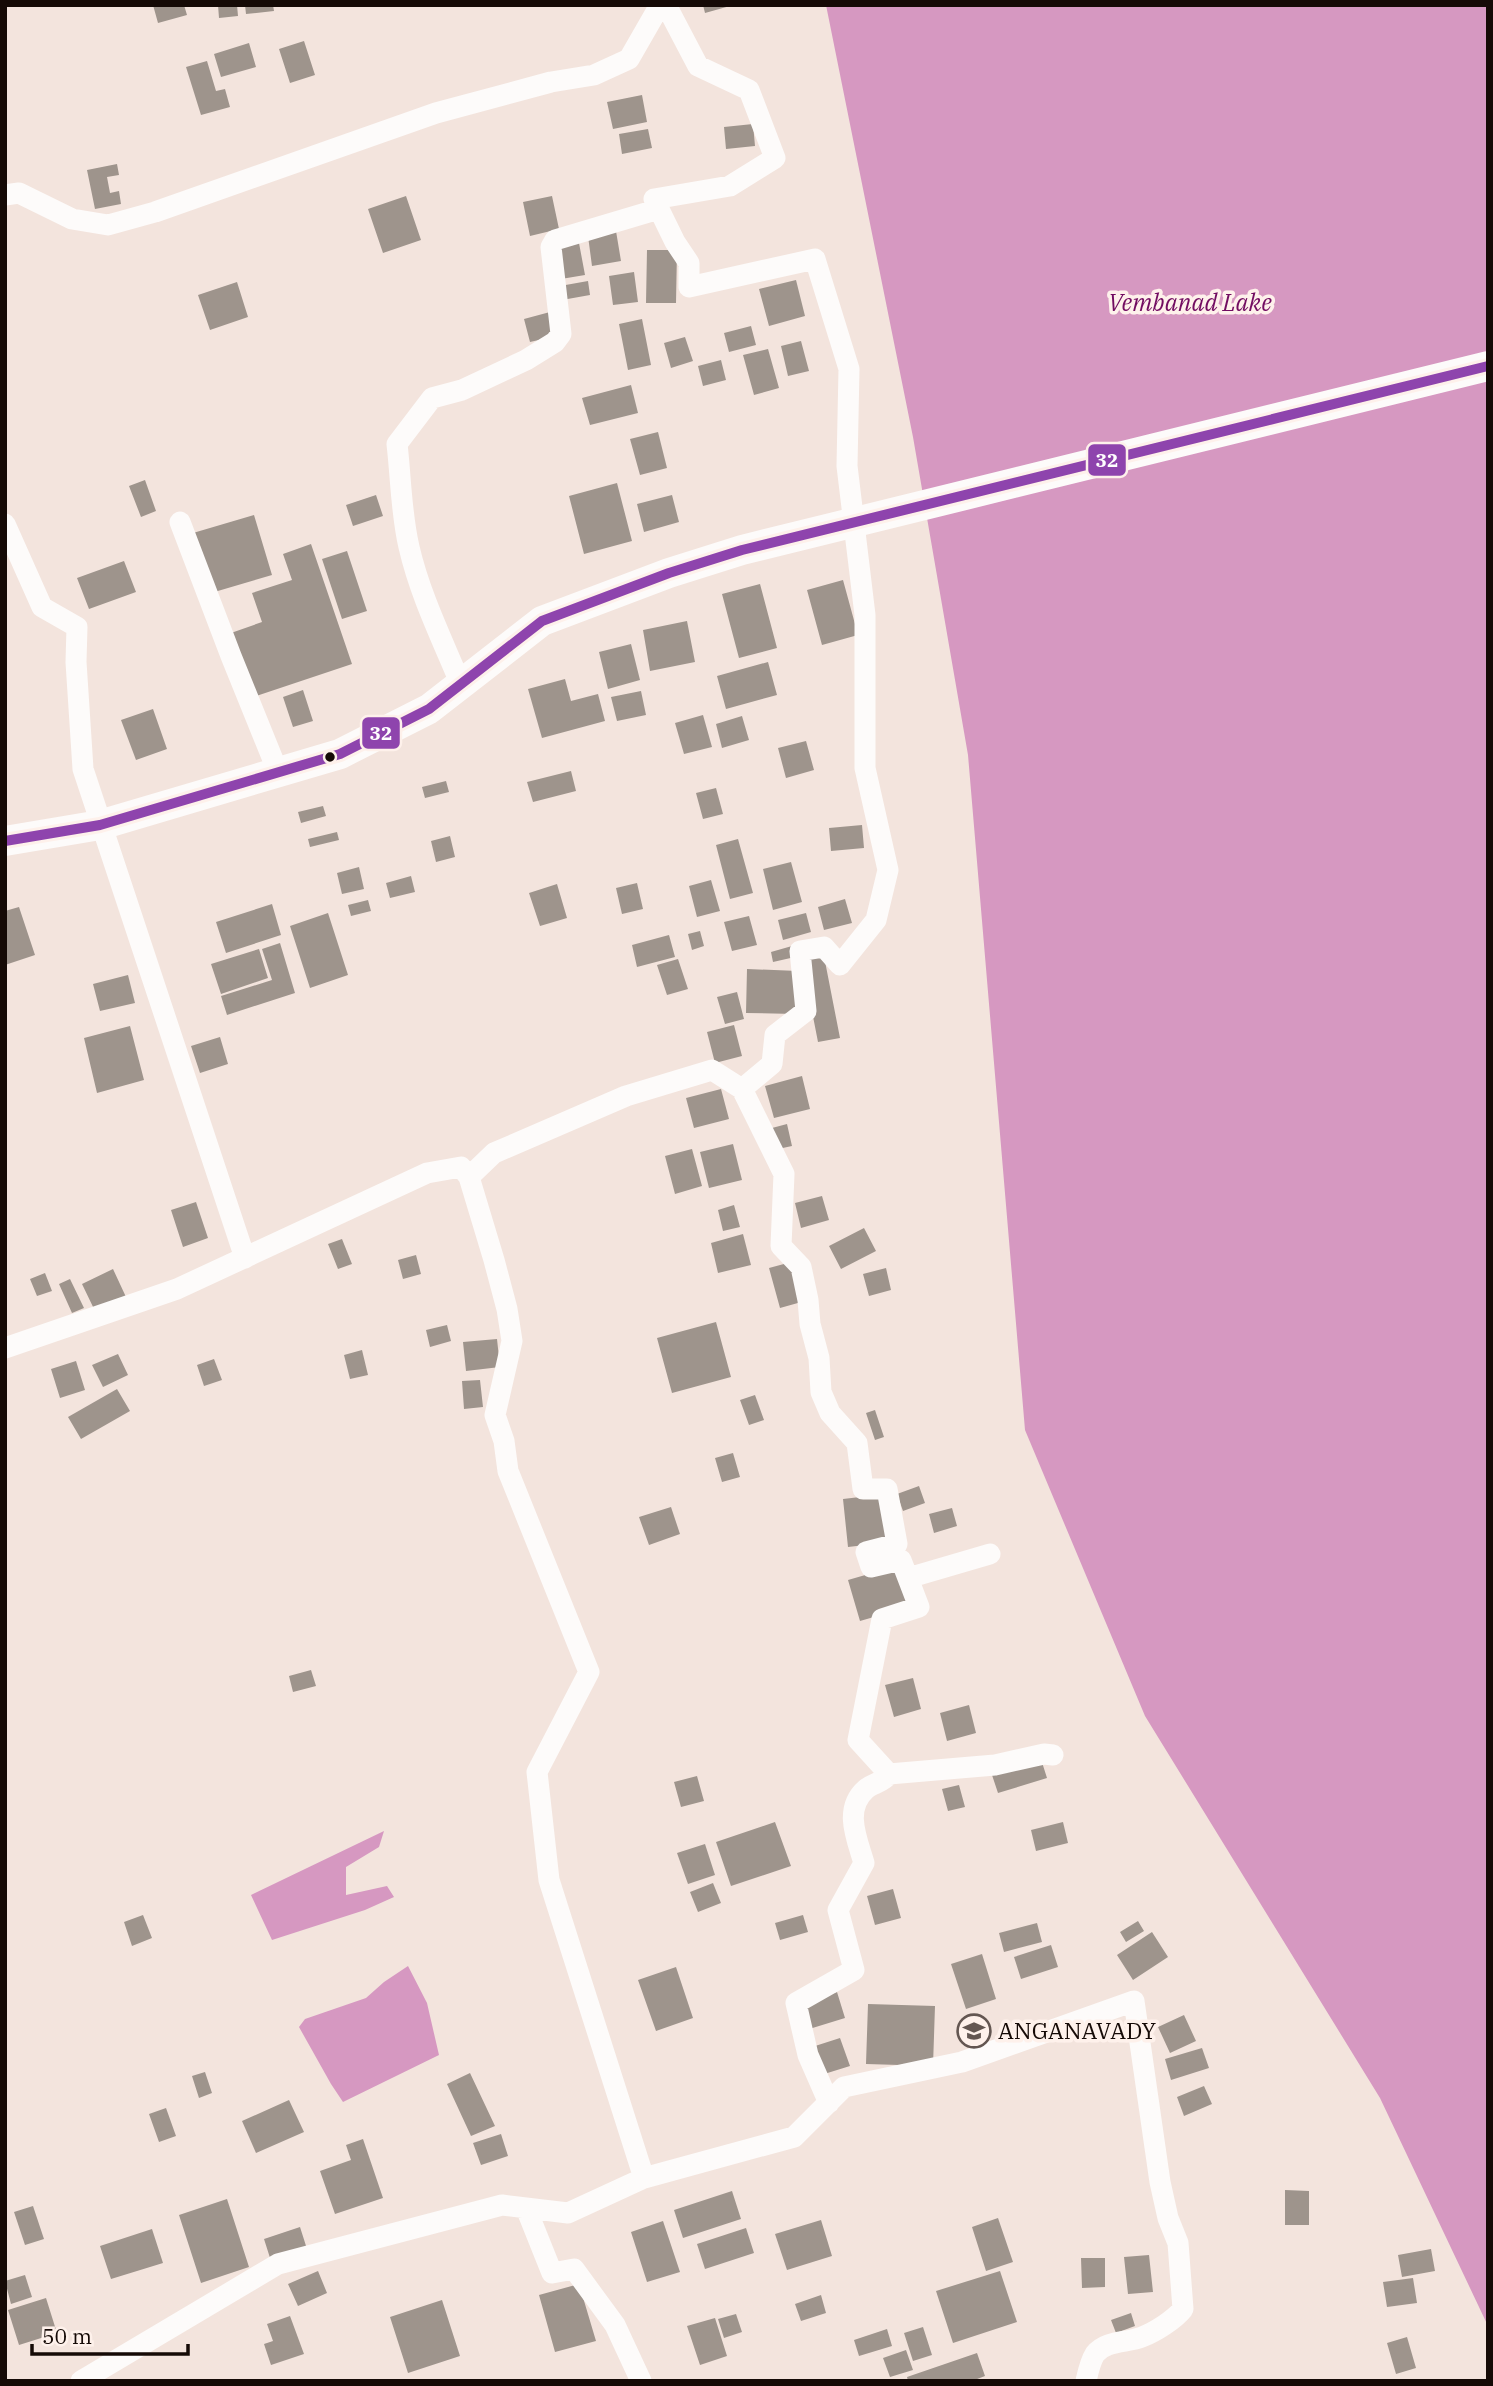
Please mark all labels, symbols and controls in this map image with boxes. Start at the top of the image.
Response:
water label: Vembanad Lake [1108,286,1272,318]
line badge: 32 [1087,443,1127,477]
text: 32 [1096,448,1118,472]
line badge: 32 [361,716,401,750]
text: 32 [370,721,392,745]
unlabelled marker [323,750,337,764]
school or university icon: ANGANAVADY [955,2012,993,2050]
place label: ANGANAVADY [998,2015,1157,2045]
scale bar [32,2312,187,2356]
text: 50 m [42,2322,92,2350]

